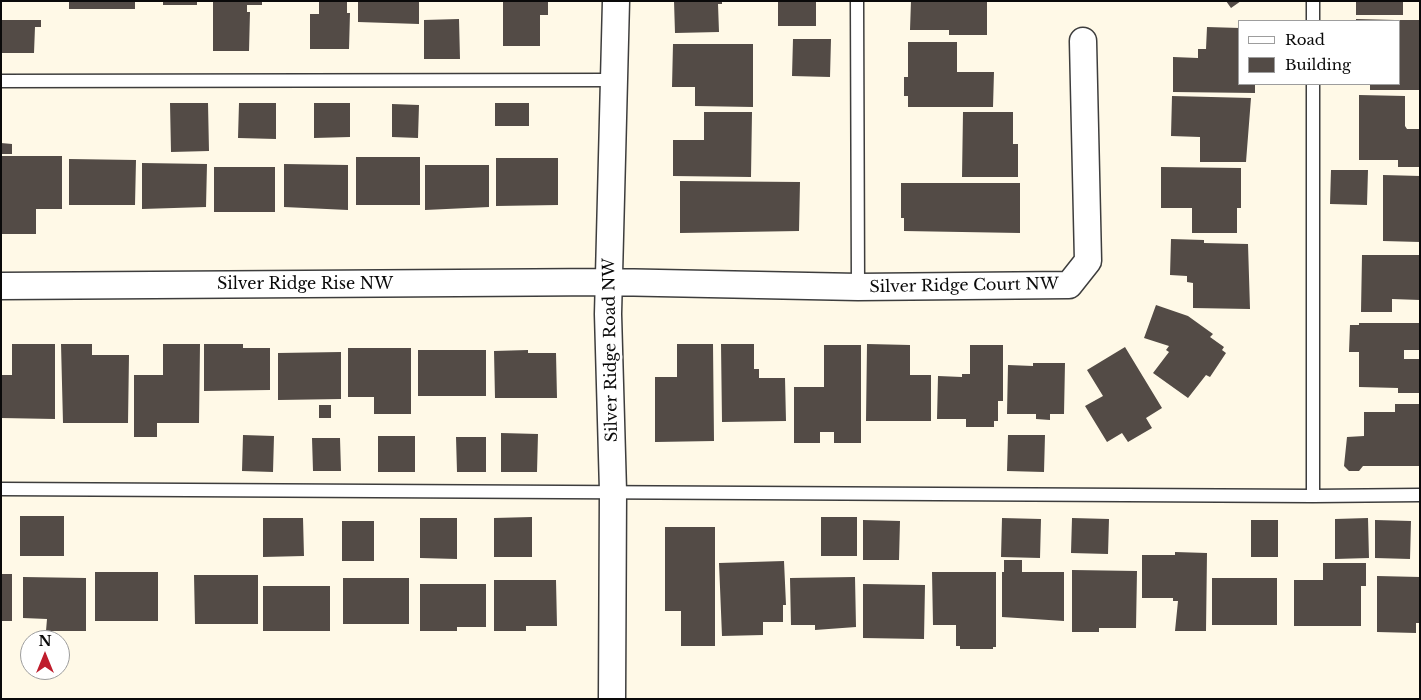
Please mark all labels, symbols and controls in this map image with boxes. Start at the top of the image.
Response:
legend [1238,20,1401,85]
text: Road [1285,30,1325,49]
text: Building [1285,55,1351,74]
street label: Silver Ridge Road NW [600,258,622,442]
street label: Silver Ridge Rise NW [217,274,393,294]
street label: Silver Ridge Court NW [869,275,1059,297]
north arrow [20,630,70,680]
text: N [38,632,52,650]

